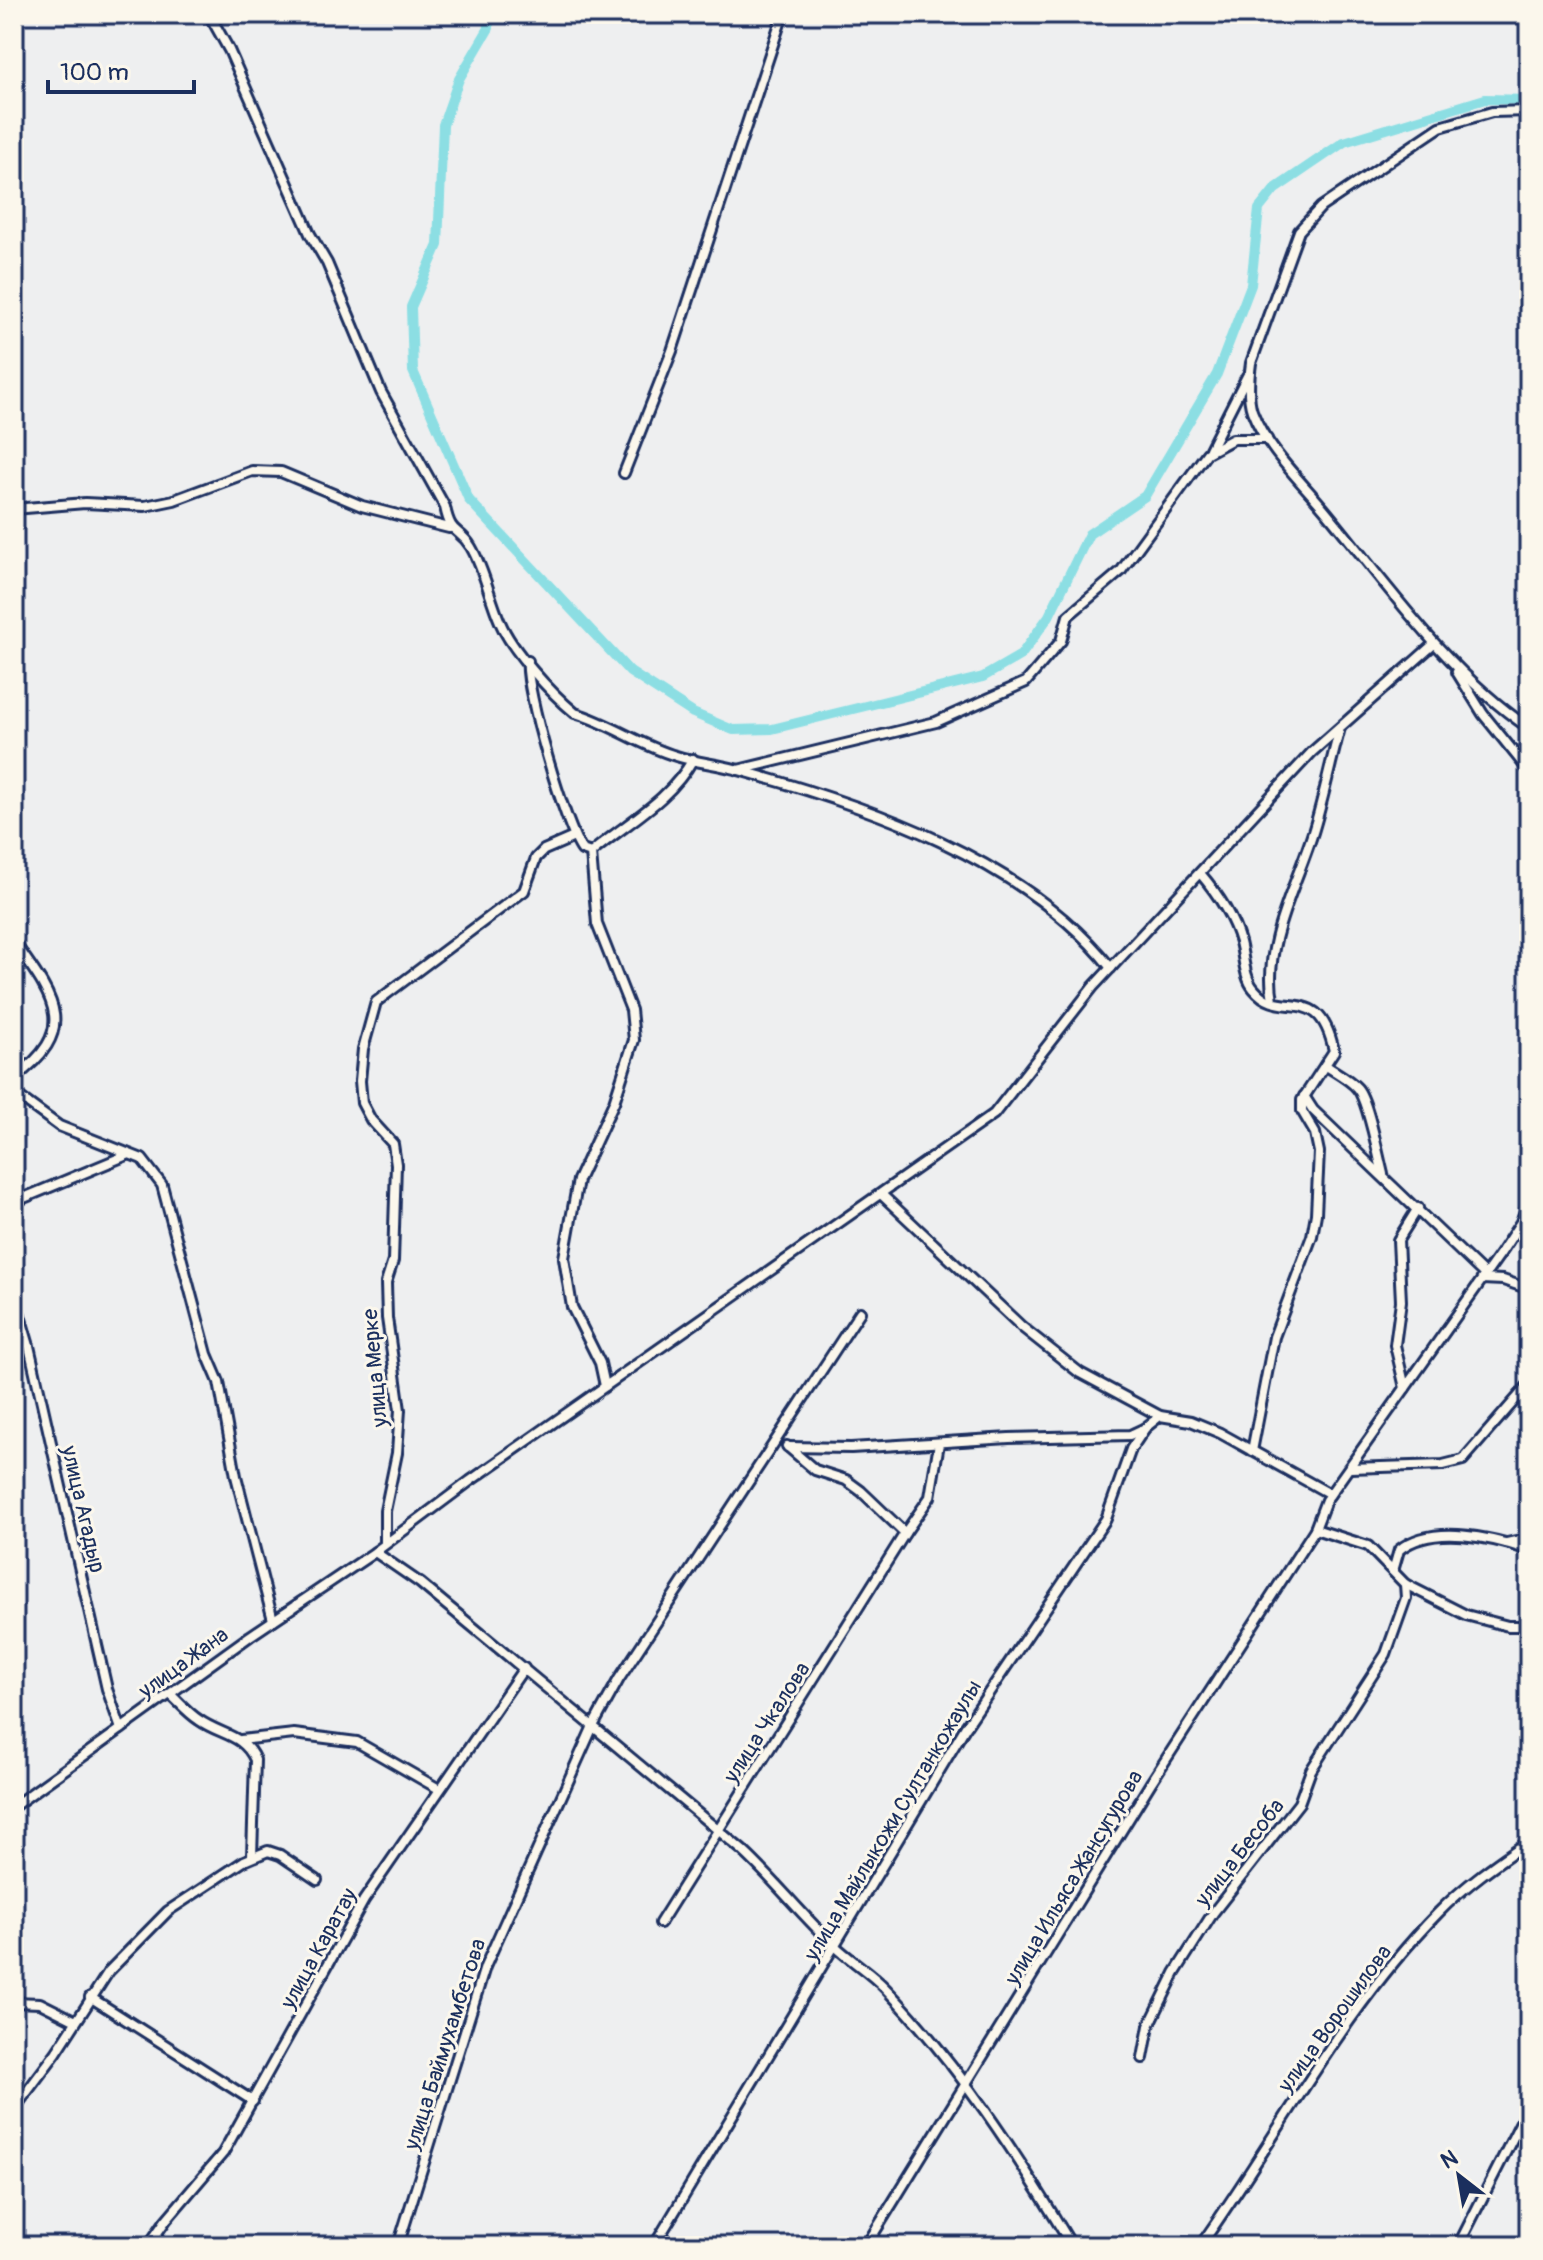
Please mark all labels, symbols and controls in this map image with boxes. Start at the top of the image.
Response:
scale bar [48,44,194,94]
text: 100 m [60,58,129,87]
street label: улица Мерке [356,1307,394,1429]
street label: улица Агадыр [55,1442,111,1575]
street label: улица Жана [132,1621,234,1705]
street label: улица Чкалова [717,1657,816,1789]
street label: улица Майлыкожи Султанкожаулы [797,1675,988,1967]
street label: улица Ильяса Жансугурова [998,1765,1149,1991]
street label: улица Бесоба [1188,1793,1291,1913]
street label: улица Каратау [274,1883,364,2015]
street label: улица Баймухамбетова [397,1935,492,2154]
street label: улица Ворошилова [1271,1939,1398,2099]
north arrow [1419,2136,1499,2216]
text: N [1436,2144,1463,2176]

